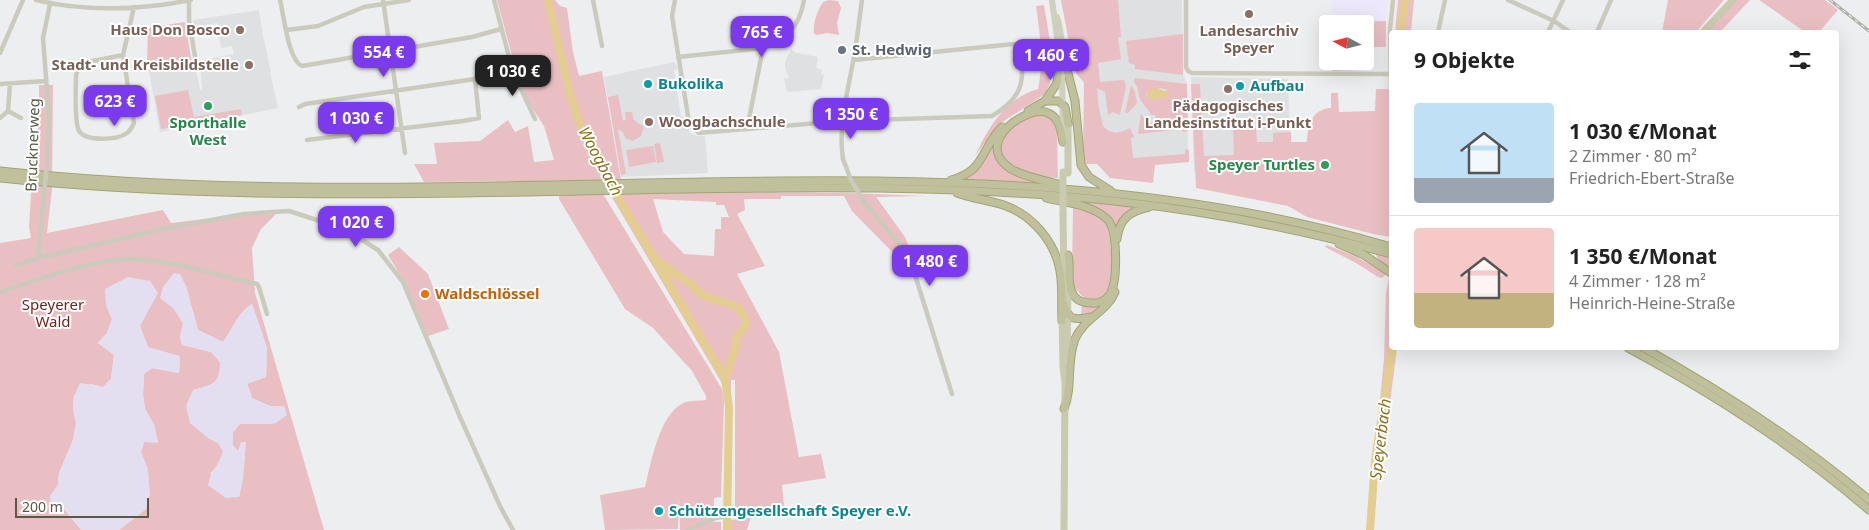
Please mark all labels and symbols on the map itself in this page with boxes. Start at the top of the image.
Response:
marker: Landesarchiv Speyer [1243,8,1255,20]
pin: 765 € [727,15,797,58]
north arrow [1319,15,1374,70]
place label: Haus Don Bosco [110,19,230,39]
place label: Landesarchiv Speyer [1199,20,1299,57]
marker: Haus Don Bosco [234,24,246,36]
pin: 554 € [349,36,419,78]
pin: 1 460 € [1005,38,1097,81]
place label: St. Hedwig [852,39,932,59]
marker: St. Hedwig [836,44,848,56]
place label: Stadt- und Kreisbildstelle [52,54,239,74]
pin: 1 030 € [467,54,559,97]
marker: Stadt- und Kreisbildstelle [243,59,255,71]
place label: Bukolika [658,73,724,93]
place label: Aufbau [1250,75,1304,95]
marker: Bukolika [642,78,654,90]
marker: Aufbau [1234,80,1246,92]
marker: Pädagogisches Landesinstitut i-Punkt [1222,83,1234,95]
pin: 623 € [80,84,150,127]
place label: Pädagogisches Landesinstitut i-Punkt [1145,95,1312,132]
street label: Brucknerweg [20,98,44,192]
pin: 1 350 € [805,98,897,140]
marker: Sporthalle West [202,100,214,112]
pin: 1 030 € [310,102,402,144]
place label: Woogbachschule [659,111,786,131]
place label: Sporthalle West [170,112,247,149]
marker: Woogbachschule [643,116,655,128]
water label: Woogbach [574,122,628,200]
place label: Speyer Turtles [1209,154,1315,174]
marker: Speyer Turtles [1319,159,1331,171]
pin: 1 020 € [310,206,402,248]
pin: 1 480 € [884,244,976,287]
place label: Waldschlössel [435,283,540,303]
marker: Waldschlössel [419,288,431,300]
park label: Speyerer Wald [22,294,84,331]
water label: Speyerbach [1364,397,1396,481]
scale bar [15,495,149,518]
place label: Schützengesellschaft Speyer e.V. [669,500,911,520]
marker: Schützengesellschaft Speyer e.V. [653,505,665,517]

